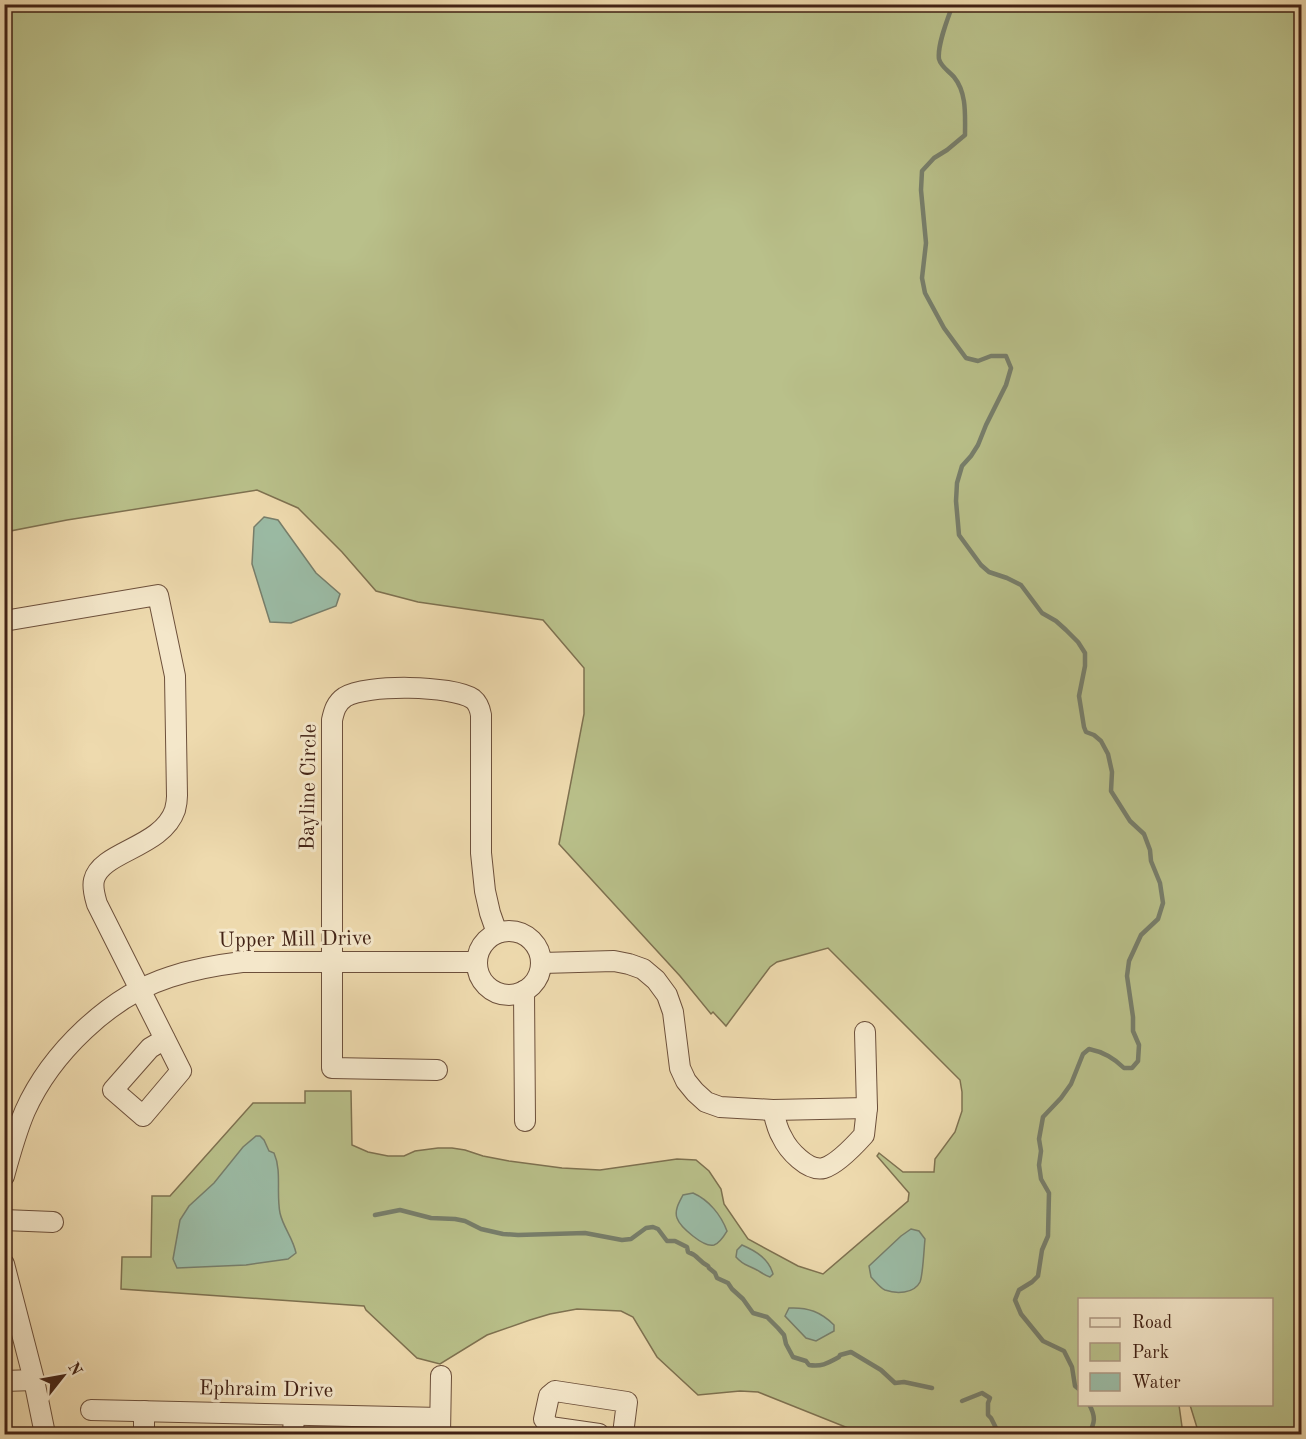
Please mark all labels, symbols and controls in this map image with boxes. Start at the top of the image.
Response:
street label: Bayline Circle [297,723,321,851]
street label: Upper Mill Drive [218,928,372,952]
legend [1078,1298,1273,1406]
text: Road [1132,1314,1172,1332]
text: Park [1132,1344,1169,1362]
north arrow [33,1346,93,1406]
text: N [64,1360,85,1379]
text: Water [1132,1374,1181,1392]
street label: Ephraim Drive [199,1378,333,1402]

